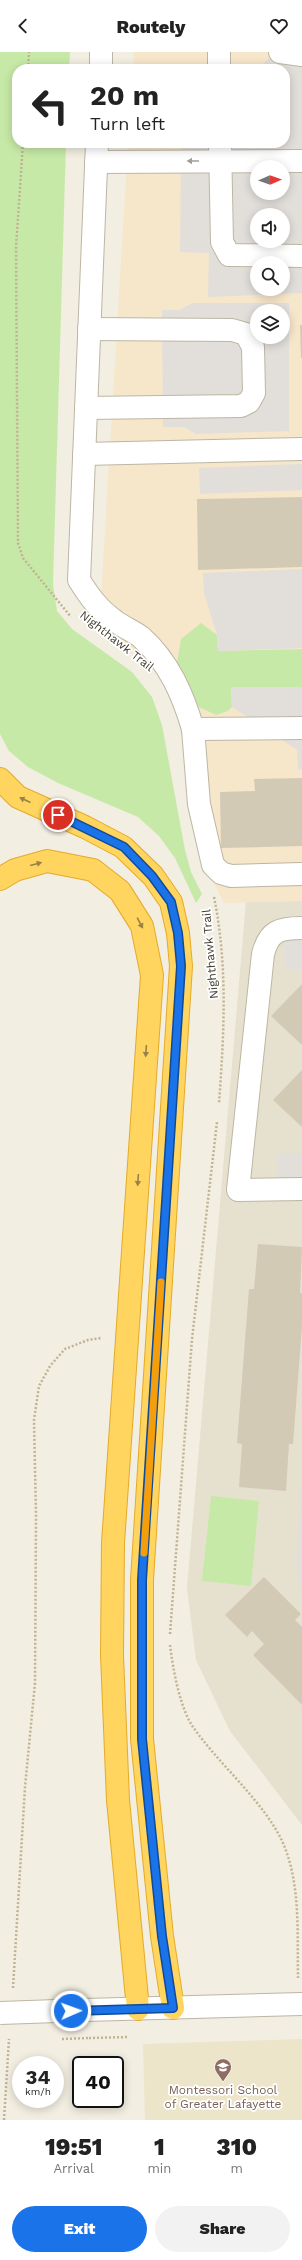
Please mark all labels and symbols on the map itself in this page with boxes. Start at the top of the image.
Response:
one-way arrow [186,158,199,164]
north arrow [250,160,290,200]
street label: Nighthawk Trail [77,608,157,674]
one-way arrow [19,797,31,804]
pin [41,798,75,832]
one-way arrow [30,861,42,867]
street label: Nighthawk Trail [199,908,221,999]
one-way arrow [136,917,143,928]
one-way arrow [143,1045,150,1057]
one-way arrow [134,1174,141,1186]
position arrow [50,1990,92,2032]
speed limit sign: 40 [72,2056,124,2108]
school or university icon: Montessori School of Greater Lafayette [213,2057,233,2082]
place label: Montessori School of Greater Lafayette [165,2083,281,2111]

